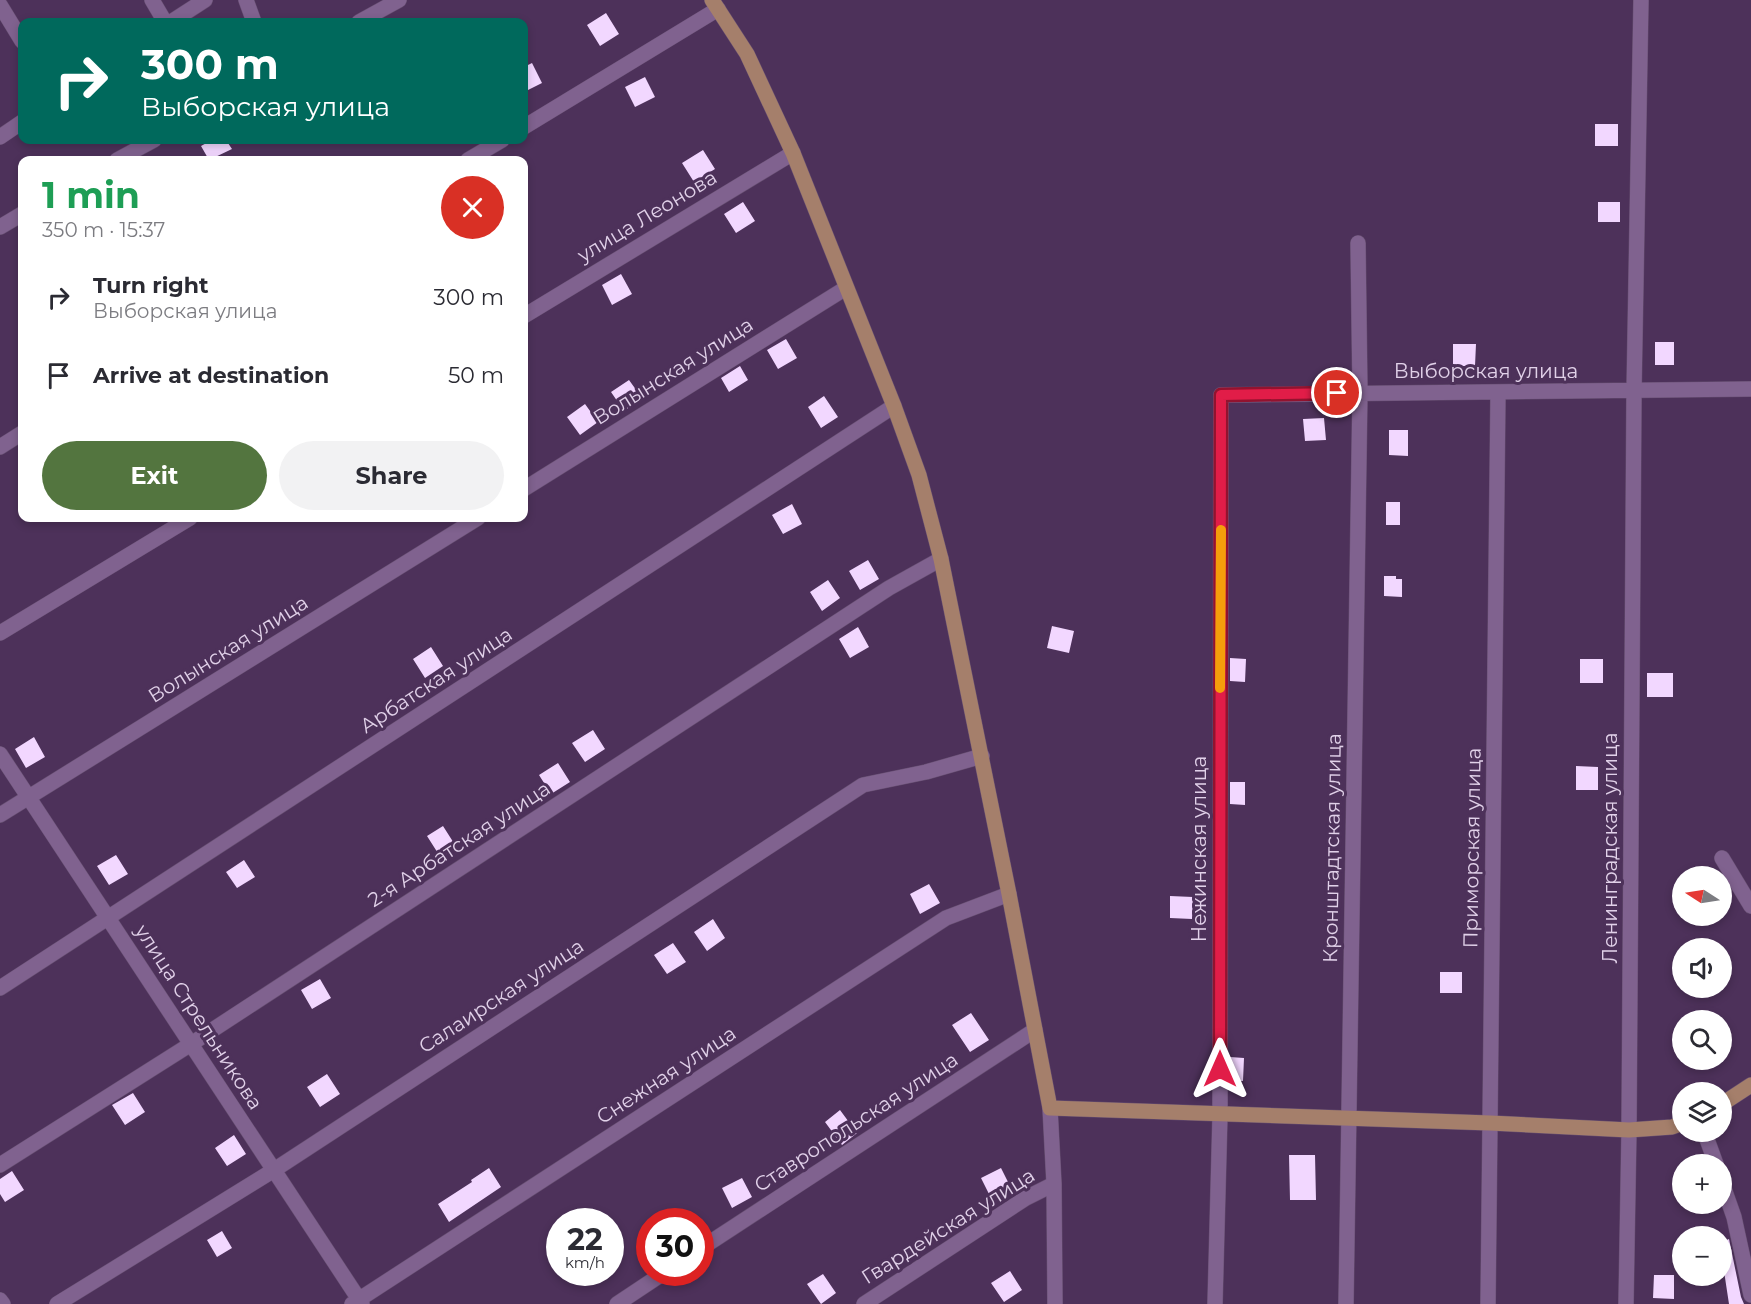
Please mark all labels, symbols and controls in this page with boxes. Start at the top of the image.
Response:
text: 300 m [141,38,279,90]
icon: right [42,42,120,120]
text: Выборская улица [141,90,390,123]
street label: улица Леонова [572,165,721,268]
text: 1 min [42,173,140,217]
button: close [441,176,504,239]
text: 350 m · 15:37 [42,218,165,242]
text: Turn right [93,272,208,299]
icon: right [42,281,75,314]
text: 300 m [433,284,504,311]
text: Выборская улица [93,299,277,323]
street label: Волынская улица [589,312,757,430]
icon: arrive [42,359,75,392]
street label: Выборская улица [1394,359,1578,383]
text: Arrive at destination [93,362,329,389]
text: 50 m [448,362,504,389]
pin [1311,367,1362,418]
icon: arrive [1320,376,1353,409]
button: Exit [42,441,267,510]
button: Share [279,441,504,510]
street label: Волынская улица [144,590,312,708]
street label: Арбатская улица [355,622,517,738]
street label: Кронштадтская улица [1318,733,1346,963]
street label: Ленинградская улица [1598,733,1622,963]
street label: Приморская улица [1458,748,1486,948]
street label: Нежинская улица [1187,756,1211,942]
street label: 2-я Арбатская улица [363,776,555,912]
north arrow [1672,866,1732,926]
map controls [1672,866,1732,1286]
street label: улица Стрельникова [130,919,268,1114]
street label: Салаирская улица [414,934,588,1058]
button: sound [1672,938,1732,998]
button: search [1672,1010,1732,1070]
street label: Снежная улица [592,1021,740,1129]
position arrow [1188,1037,1252,1101]
street label: Ставропольская улица [750,1047,962,1197]
button: layers [1672,1082,1732,1142]
button: + [1672,1154,1732,1214]
street label: Гвардейская улица [857,1163,1039,1289]
speed limit sign: 30 [636,1208,714,1286]
text: 22 [567,1221,603,1258]
button: − [1672,1226,1732,1286]
text: km/h [565,1253,605,1272]

